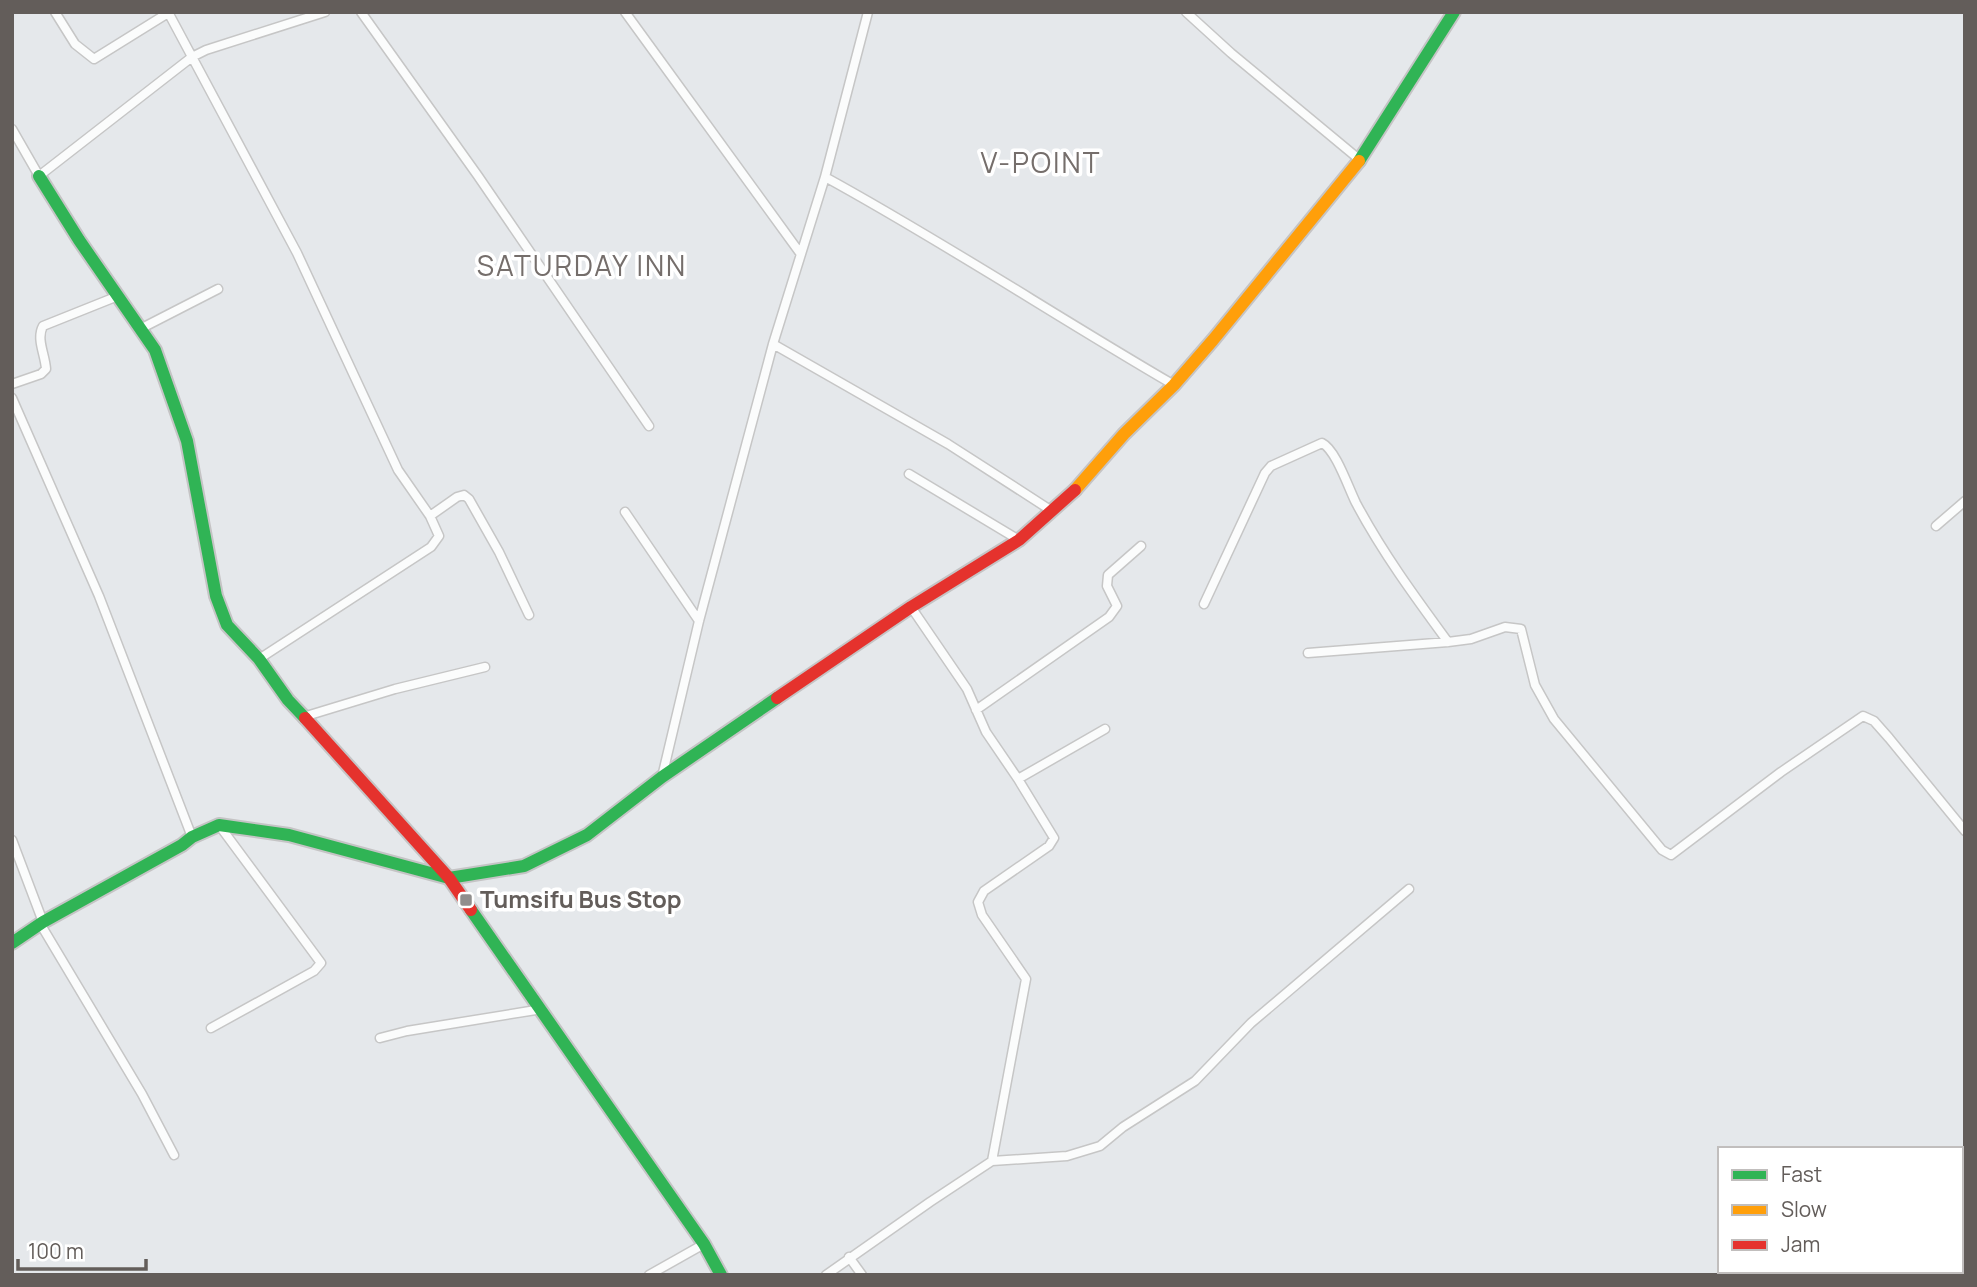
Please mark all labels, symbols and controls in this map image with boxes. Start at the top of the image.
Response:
district label: V-POINT [981,143,1101,181]
district label: SATURDAY INN [477,246,687,284]
place label: Tumsifu Bus Stop [480,882,682,915]
marker: Tumsifu Bus Stop [458,892,474,908]
legend [1718,1147,1963,1273]
text: Fast [1781,1160,1822,1188]
text: Slow [1781,1195,1827,1223]
scale bar [18,1228,145,1272]
text: Jam [1781,1230,1820,1258]
text: 100 m [28,1237,84,1265]

